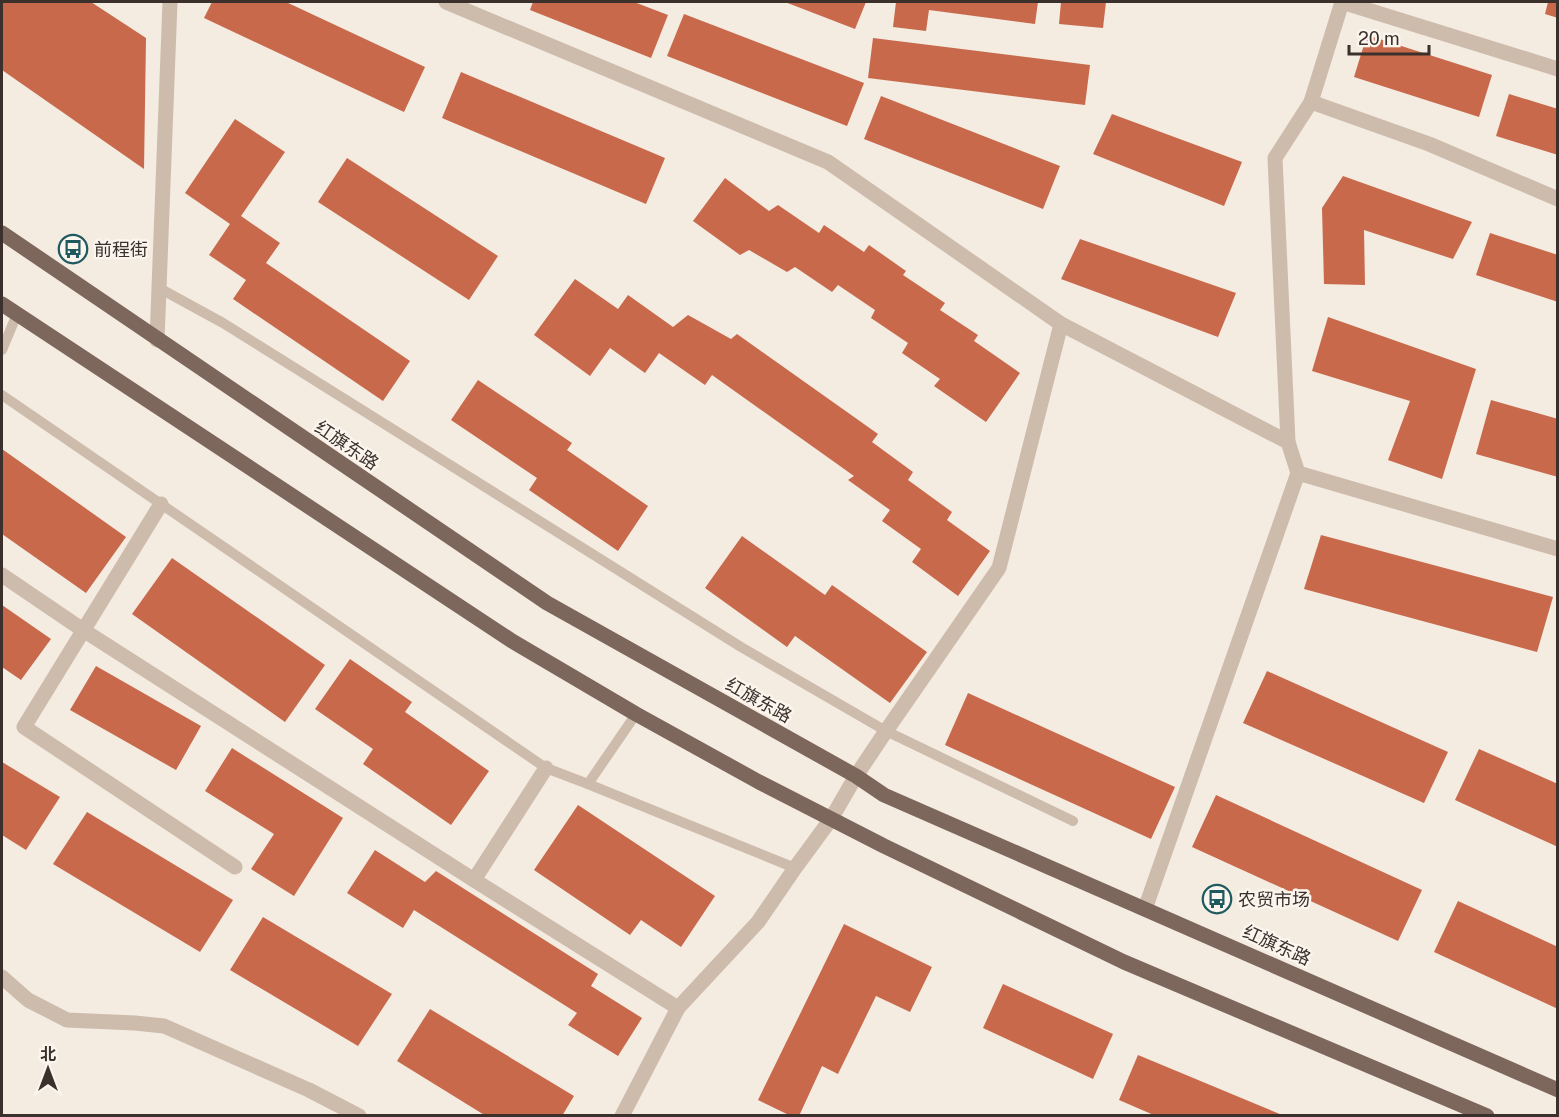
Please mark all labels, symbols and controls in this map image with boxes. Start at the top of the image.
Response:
scale bar [1349,18,1428,56]
text: 20 m [1358,28,1400,49]
bus stop icon: 前程街 [57,233,89,265]
place label: 前程街 [94,239,148,260]
street label: 红旗东路 [311,416,383,474]
street label: 红旗东路 [722,673,796,727]
bus stop icon: 农贸市场 [1201,883,1233,915]
place label: 农贸市场 [1238,889,1310,910]
street label: 红旗东路 [1240,921,1314,969]
north arrow [18,1039,78,1099]
text: 北 [40,1045,56,1064]

